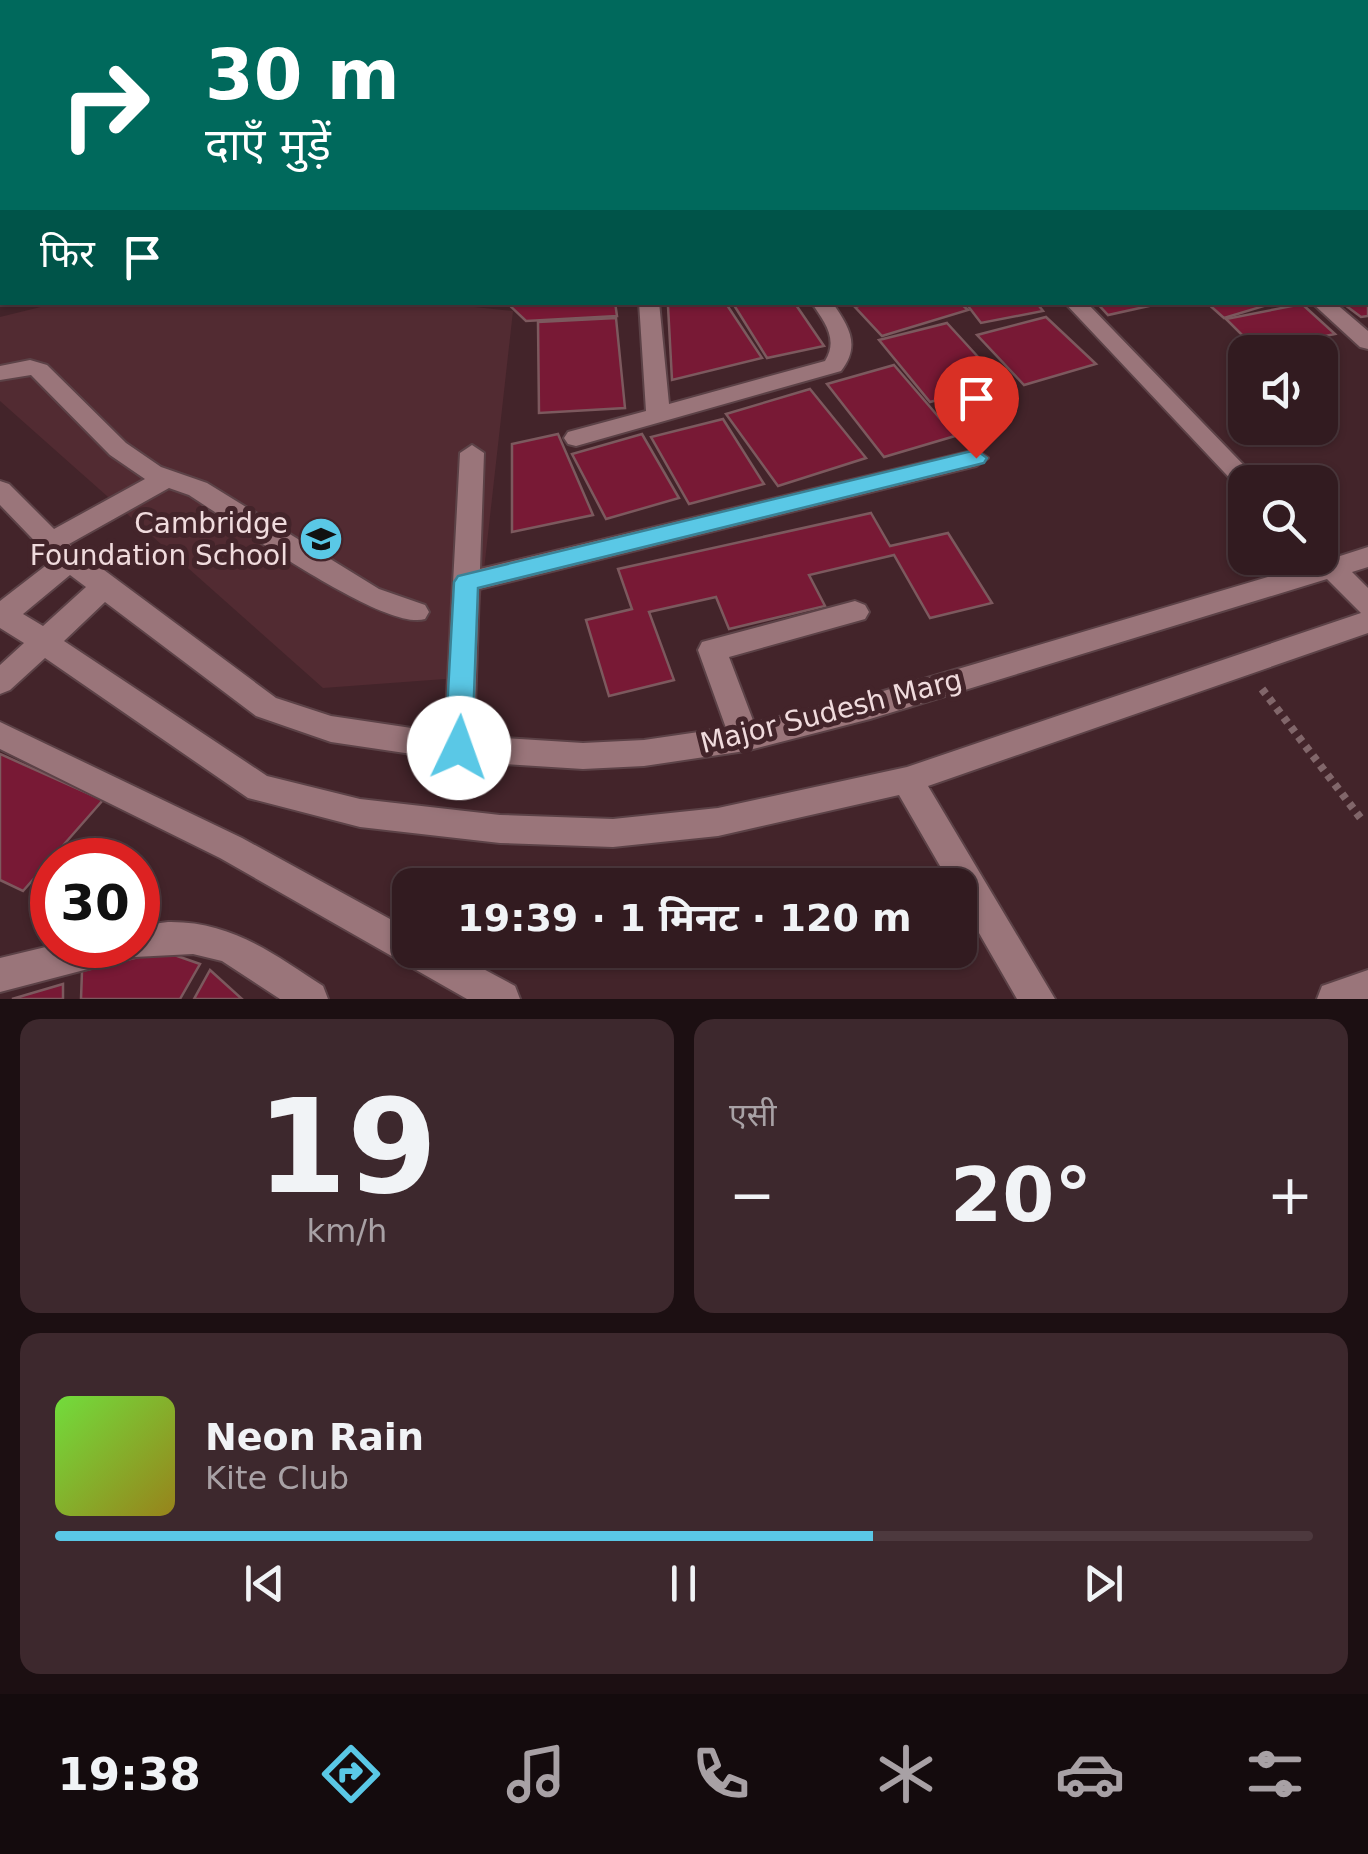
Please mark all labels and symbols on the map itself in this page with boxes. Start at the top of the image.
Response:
pin [934,356,1019,459]
place label: Cambridge Foundation School [30,507,288,572]
school or university icon: Cambridge Foundation School [298,516,344,562]
street label: Major Sudesh Marg [697,663,965,760]
position arrow [407,696,511,800]
speed limit sign: 30 [30,838,160,968]

